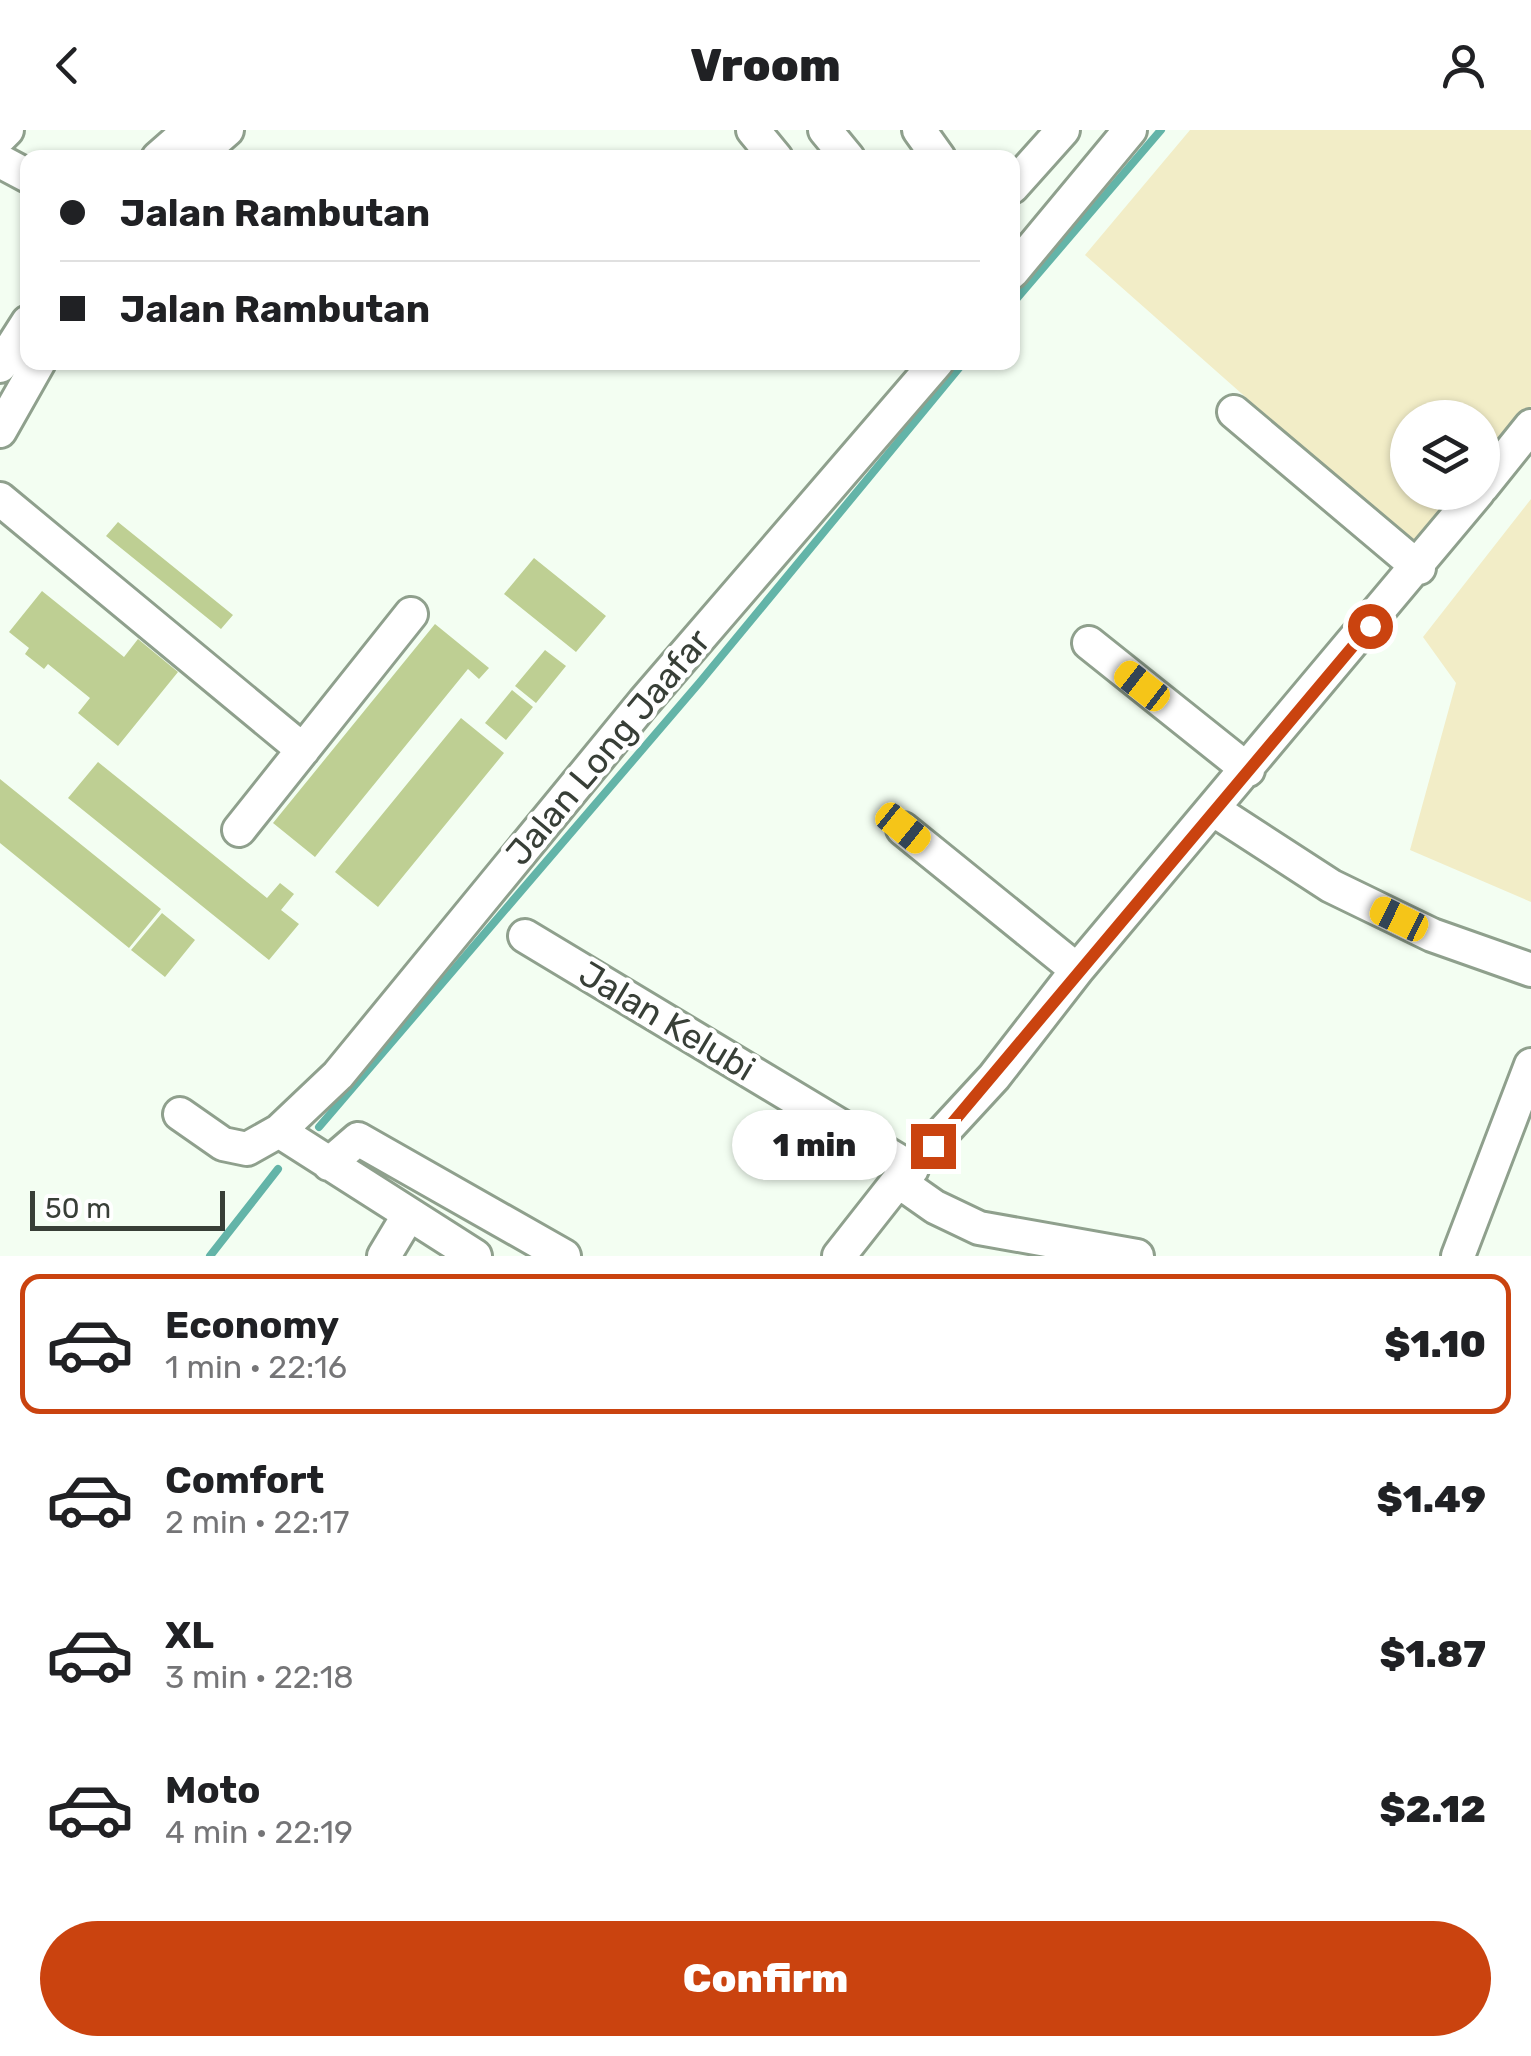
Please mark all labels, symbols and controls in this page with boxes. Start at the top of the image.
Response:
icon: back [40,38,95,93]
icon: person [1436,38,1491,93]
text: Vroom [690,39,841,92]
text: Jalan Rambutan [120,190,430,236]
text: Jalan Rambutan [120,286,430,332]
map controls [1390,400,1500,510]
button: layers [1390,400,1500,510]
route start [1348,604,1393,649]
street label: Jalan Long Jaafar [497,620,719,874]
car [1109,656,1175,716]
car [870,797,936,859]
car [1365,892,1433,946]
street label: Jalan Kelubi [572,952,762,1090]
callout: 1 min [733,1111,898,1181]
route end [911,1124,956,1169]
text: 1 min [773,1126,856,1164]
scale bar [30,1186,225,1230]
text: 50 m [45,1192,111,1225]
icon: car [45,1299,135,1389]
text: Economy [165,1302,339,1348]
text: $1.10 [1384,1321,1486,1367]
text: 1 min · 22:16 [165,1348,347,1386]
icon: car [45,1454,135,1544]
text: Comfort [165,1457,324,1503]
text: $1.49 [1377,1476,1486,1522]
text: 2 min · 22:17 [165,1503,349,1541]
icon: car [45,1609,135,1699]
text: XL [165,1612,214,1658]
text: $1.87 [1379,1631,1486,1677]
text: 3 min · 22:18 [165,1658,354,1696]
icon: car [45,1764,135,1854]
text: Moto [165,1767,261,1813]
text: $2.12 [1379,1786,1486,1832]
text: 4 min · 22:19 [165,1813,353,1851]
button: Confirm [40,1921,1491,2036]

